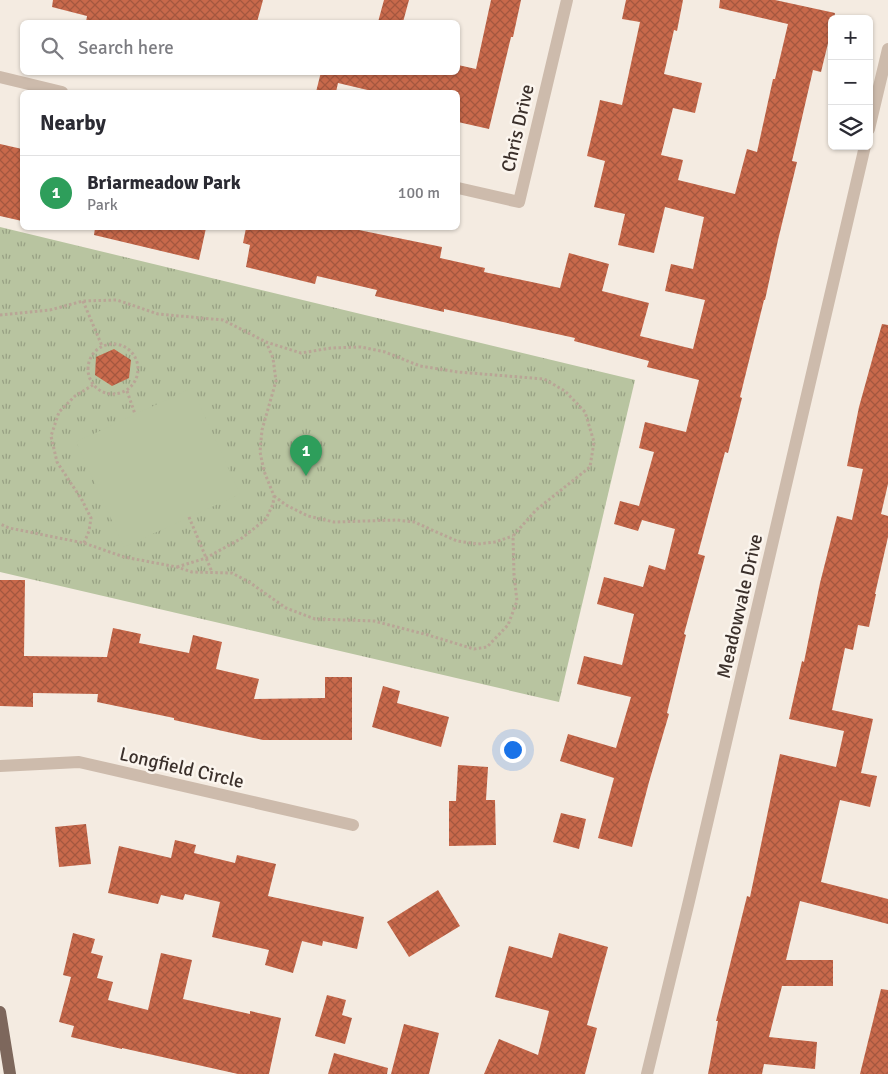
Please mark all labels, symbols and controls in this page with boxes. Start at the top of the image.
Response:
map controls [828,15,873,150]
button: + [828,15,873,60]
search box [20,20,460,75]
icon: search [38,34,66,62]
text: Search here [78,36,174,60]
button: − [828,60,873,105]
street label: Chris Drive [496,82,540,174]
button: layers [828,105,873,150]
text: Nearby [40,110,106,136]
text: Briarmeadow Park [87,171,241,195]
text: 1 [52,183,60,203]
text: 100 m [398,183,440,203]
text: Park [87,195,118,215]
pin: 1 [290,435,322,476]
street label: Meadowvale Drive [712,532,768,681]
your location [500,737,526,763]
street label: Longfield Circle [117,742,246,794]

